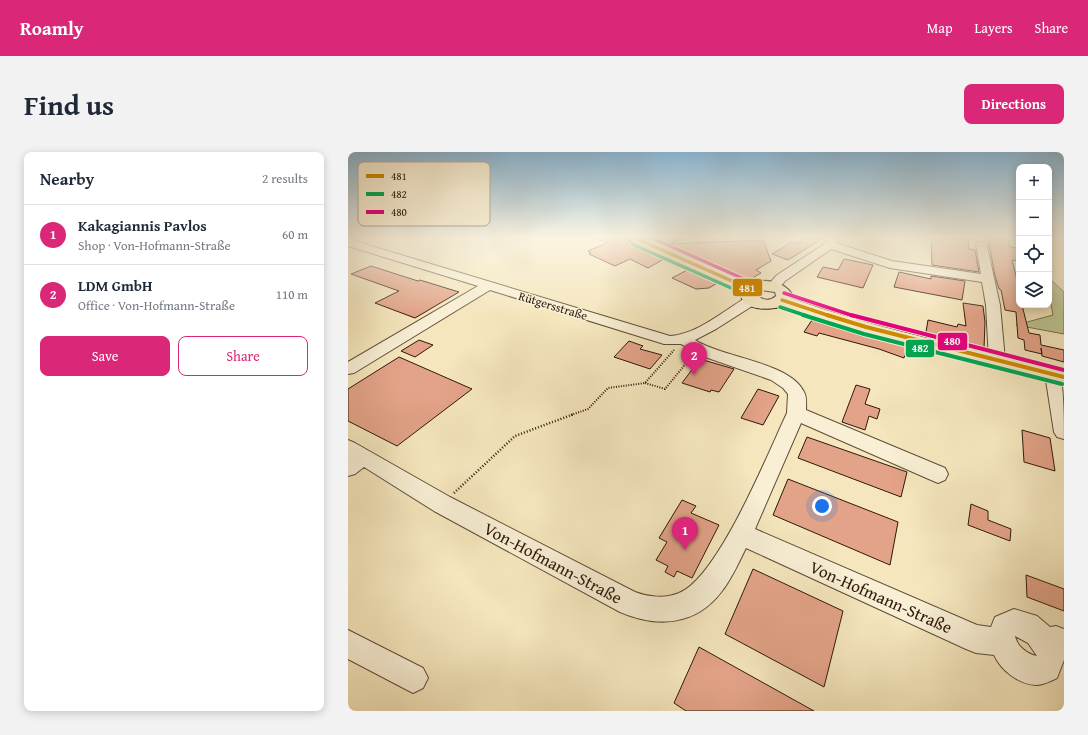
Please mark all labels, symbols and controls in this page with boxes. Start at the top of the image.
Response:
text: Roamly [20,14,84,42]
text: Map [927,18,953,38]
text: Layers [975,18,1013,38]
text: Share [1035,18,1068,38]
text: Find us [24,84,114,125]
button: Directions [964,84,1064,124]
legend [358,162,490,226]
map controls [1016,164,1052,308]
button: + [1016,164,1052,200]
text: Nearby [40,166,94,191]
text: 481 [391,168,407,184]
text: 2 results [262,169,308,188]
text: 482 [391,186,407,202]
button: − [1016,200,1052,236]
text: 480 [391,204,407,220]
text: Kakagiannis Pavlos [78,215,207,236]
text: 1 [50,225,56,244]
text: 60 m [282,225,308,244]
text: Shop · Von-Hofmann-Straße [78,236,231,255]
button: locate [1016,236,1052,272]
button: layers [1016,272,1052,308]
text: LDM GmbH [78,275,152,296]
line badge: 481 [732,278,763,297]
text: 481 [738,280,756,296]
text: 2 [50,285,56,304]
text: 110 m [276,285,308,304]
street label: Rütgersstraße [517,287,590,324]
text: Office · Von-Hofmann-Straße [78,296,235,315]
line badge: 480 [937,332,968,351]
text: 480 [943,333,961,349]
button: Save [40,336,170,376]
button: Share [178,336,308,376]
line badge: 482 [905,339,935,358]
text: 482 [911,340,929,356]
pin: 2 [681,342,707,375]
your location [812,496,832,516]
street label: Von-Hofmann-Straße [480,515,627,610]
pin: 1 [672,517,698,550]
street label: Von-Hofmann-Straße [806,554,956,639]

